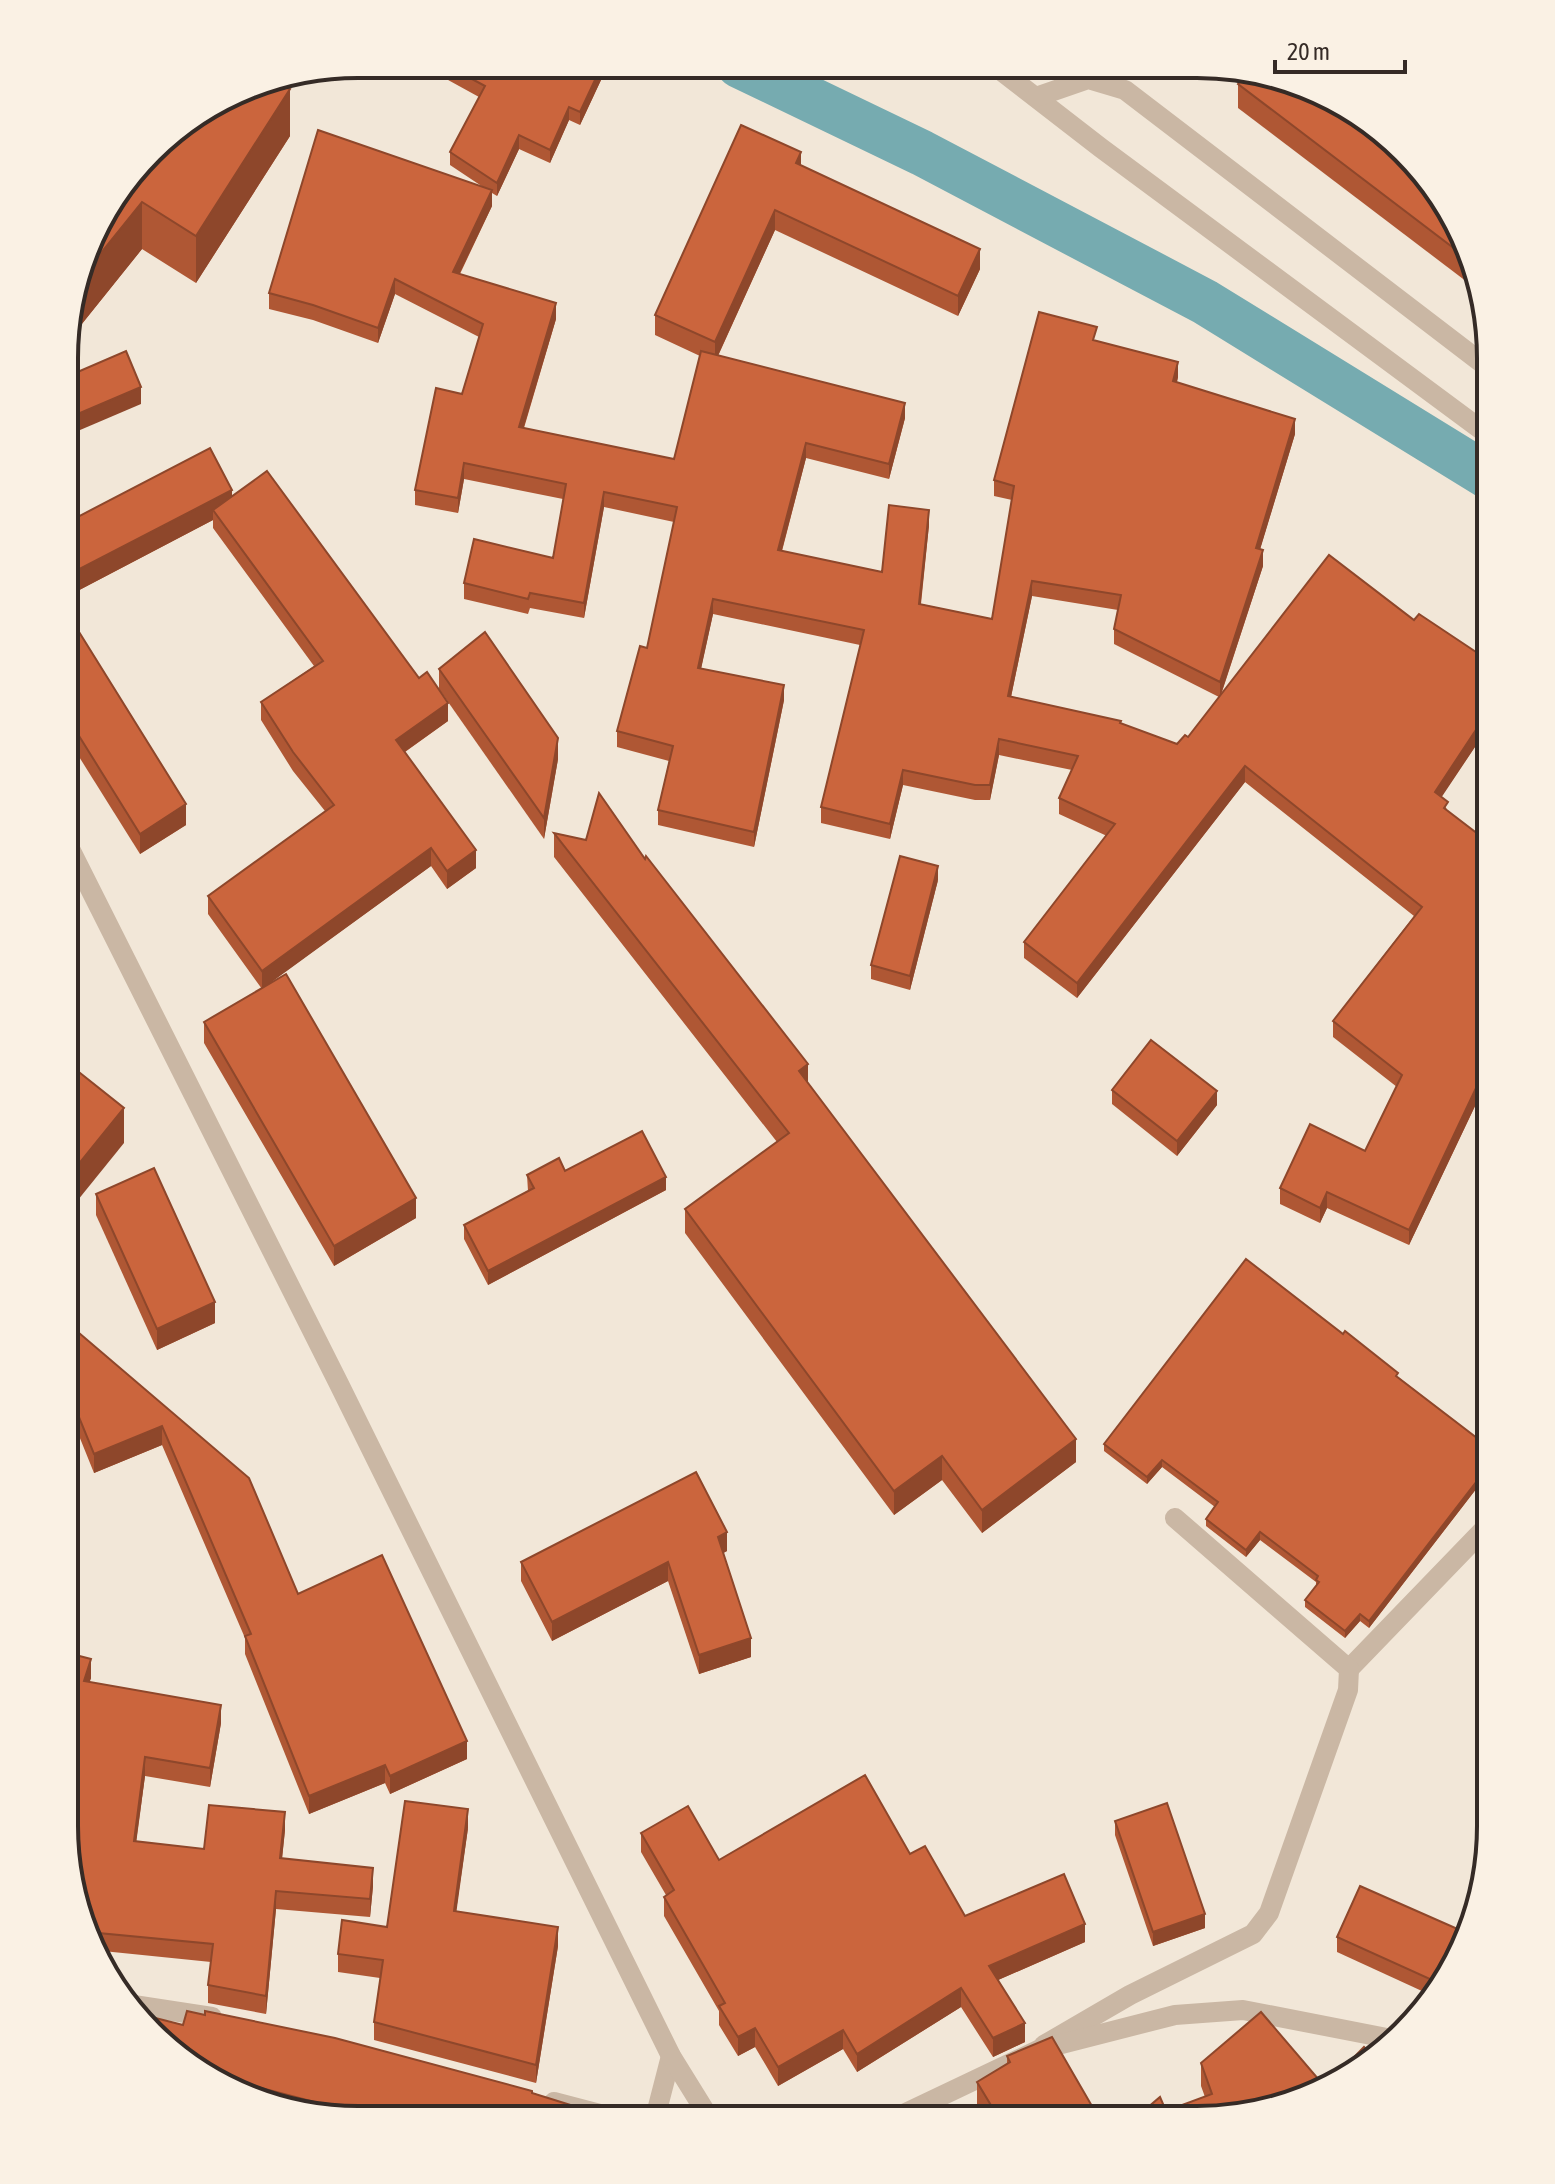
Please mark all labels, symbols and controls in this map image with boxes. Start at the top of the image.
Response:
scale bar [1275,24,1405,74]
text: 20 m [1287,38,1330,65]

